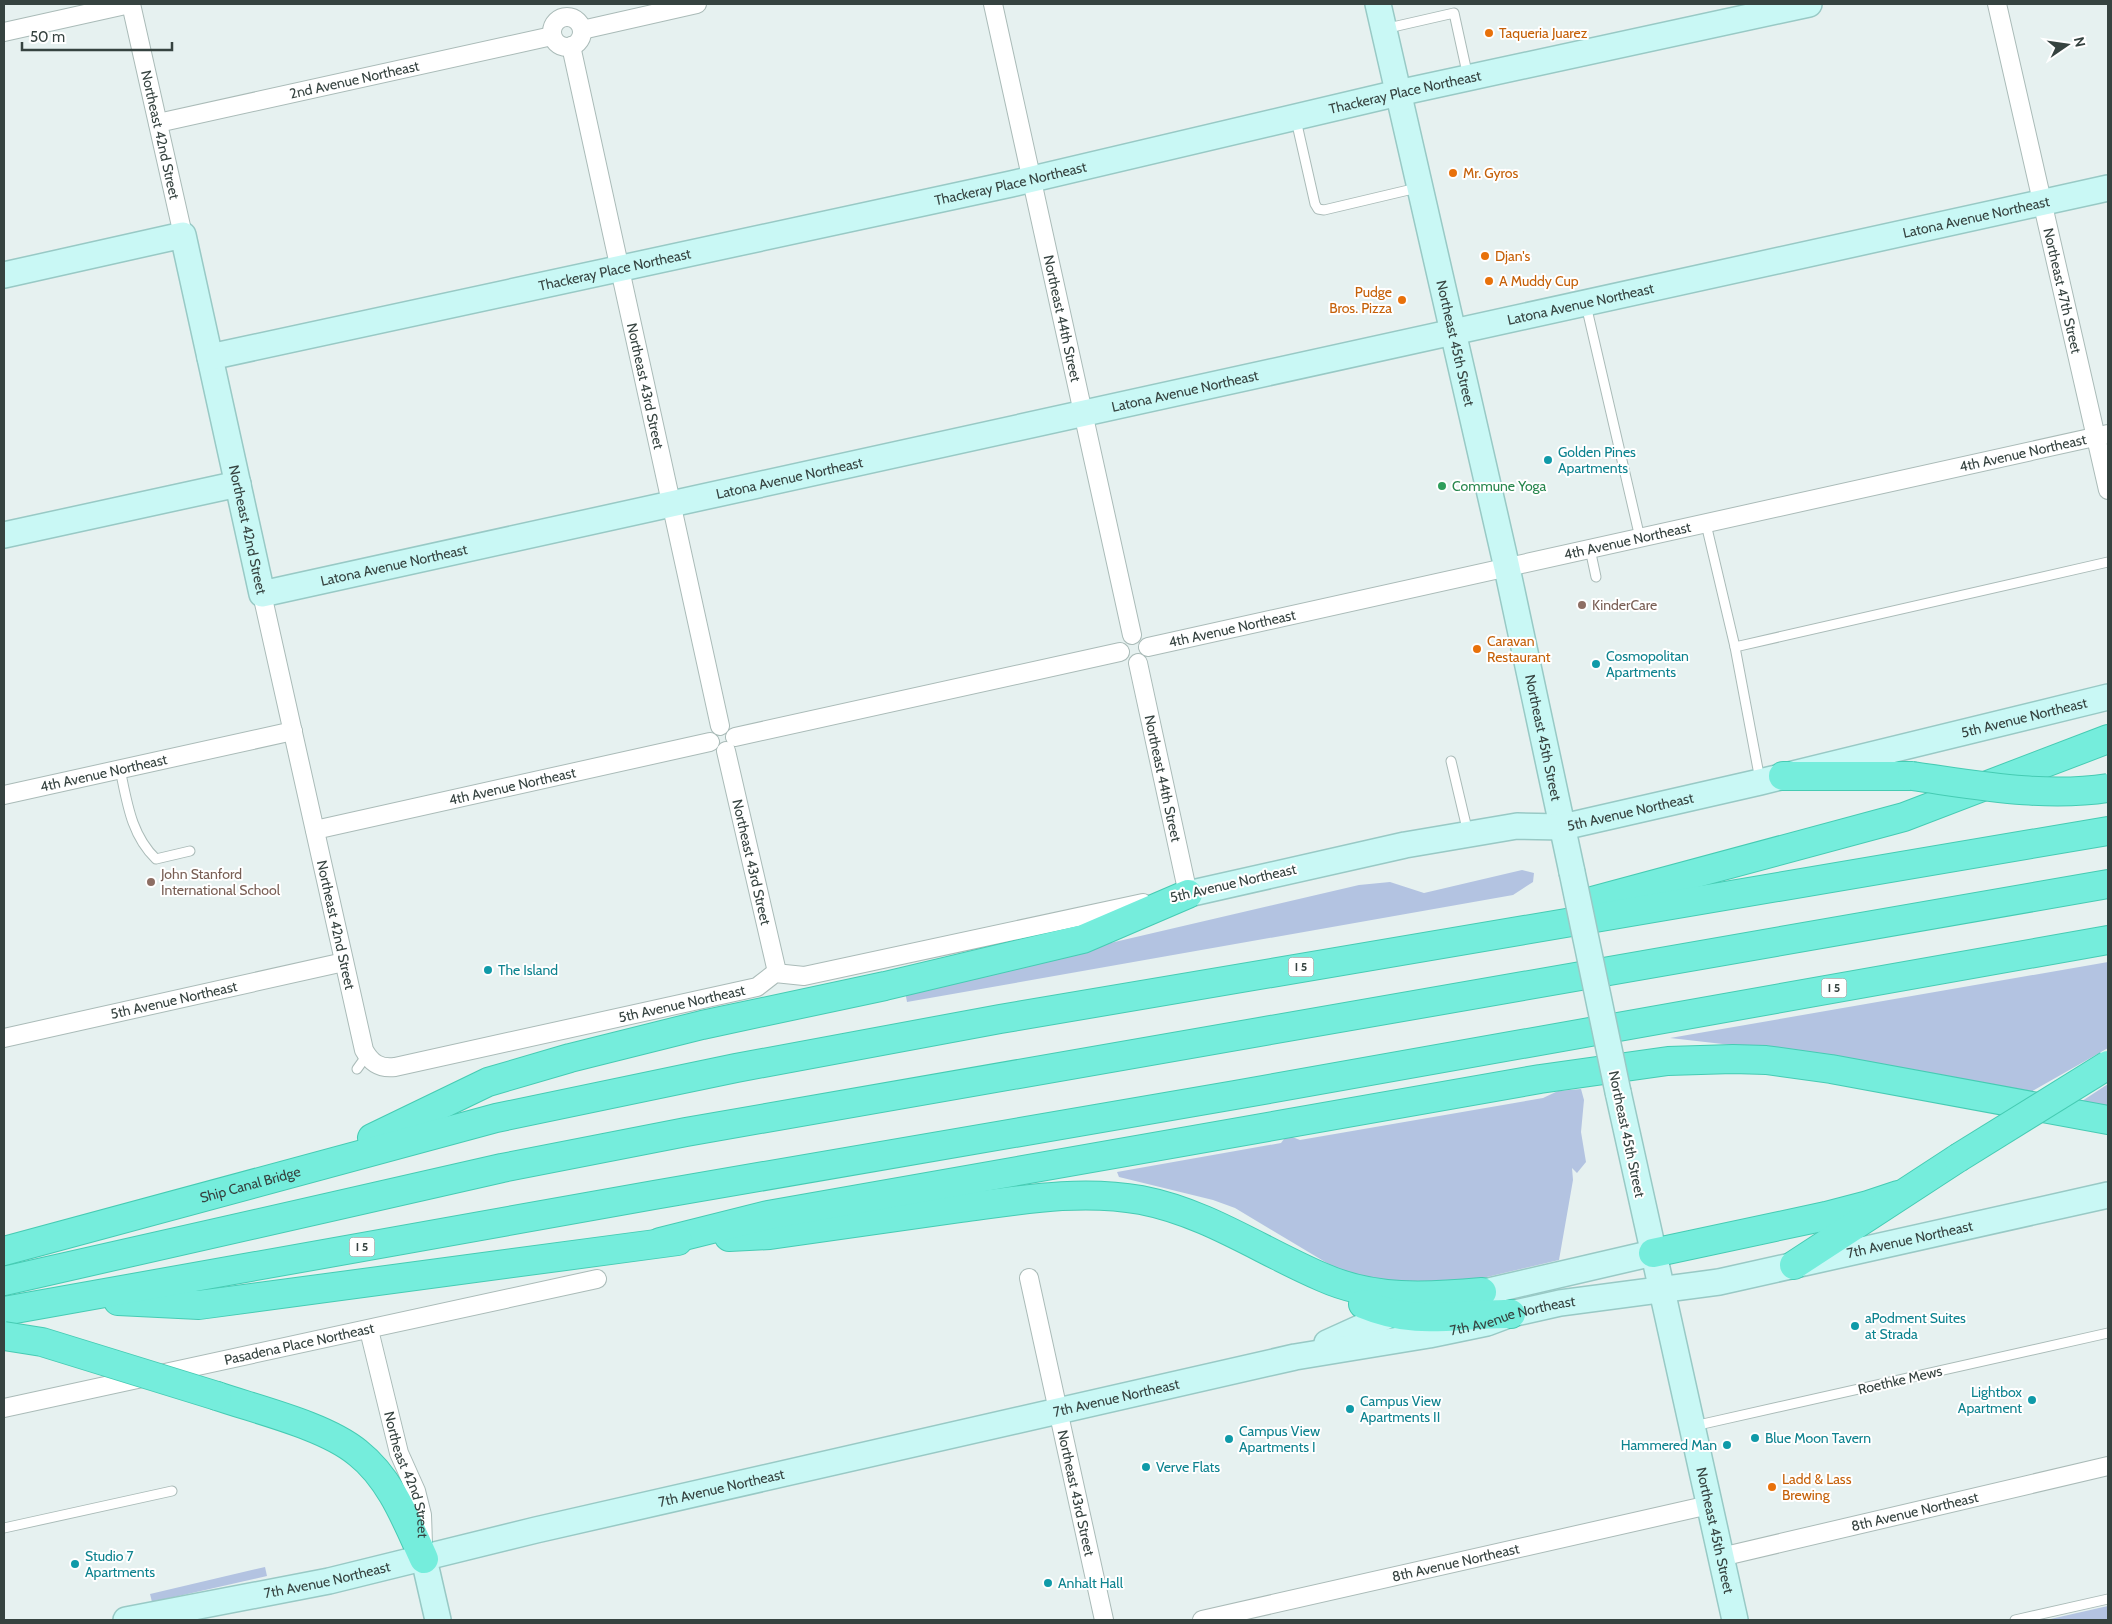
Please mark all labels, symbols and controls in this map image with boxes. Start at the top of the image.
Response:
scale bar [22,20,172,52]
north arrow [2042,20,2092,70]
place label: Taqueria Juarez [1499,24,1588,42]
marker: Taqueria Juarez [1483,27,1495,39]
text: 50 m [30,28,65,46]
text: N [2070,35,2090,49]
street label: 2nd Avenue Northeast [288,57,421,103]
street label: Thackeray Place Northeast [1327,66,1483,118]
street label: Northeast 42nd Street [137,68,184,201]
street label: Thackeray Place Northeast [933,157,1089,209]
place label: Mr. Gyros [1463,164,1519,182]
marker: Mr. Gyros [1447,167,1459,179]
street label: Latona Avenue Northeast [1901,192,2051,242]
street label: Northeast 47th Street [2039,226,2086,355]
street label: Thackeray Place Northeast [537,244,693,295]
place label: Djan's [1495,247,1531,265]
marker: Djan's [1479,250,1491,262]
street label: Northeast 44th Street [1040,253,1085,384]
place label: A Muddy Cup [1499,272,1579,290]
marker: A Muddy Cup [1483,275,1495,287]
street label: Northeast 45th Street [1432,278,1479,408]
street label: Latona Avenue Northeast [1505,279,1656,329]
place label: Pudge Bros. Pizza [1329,283,1392,317]
marker: Pudge Bros. Pizza [1396,294,1408,306]
street label: Northeast 43rd Street [623,321,668,451]
street label: Latona Avenue Northeast [1110,366,1260,416]
street label: 4th Avenue Northeast [1957,430,2088,476]
place label: Golden Pines Apartments [1558,443,1636,477]
street label: Latona Avenue Northeast [714,453,865,503]
marker: Golden Pines Apartments [1542,454,1554,466]
street label: Northeast 42nd Street [225,463,271,596]
place label: Commune Yoga [1452,477,1547,495]
marker: Commune Yoga [1436,480,1448,492]
street label: 4th Avenue Northeast [1562,518,1693,563]
street label: Latona Avenue Northeast [319,540,469,590]
place label: KinderCare [1592,596,1657,614]
marker: KinderCare [1576,599,1588,611]
street label: 4th Avenue Northeast [1167,605,1297,651]
place label: Caravan Restaurant [1487,632,1551,666]
marker: Caravan Restaurant [1471,643,1483,655]
place label: Cosmopolitan Apartments [1606,647,1689,681]
marker: Cosmopolitan Apartments [1590,658,1602,670]
street label: Northeast 45th Street [1521,673,1566,803]
street label: 5th Avenue Northeast [1959,693,2089,742]
street label: Northeast 44th Street [1140,713,1186,844]
street label: 4th Avenue Northeast [38,750,169,796]
street label: 4th Avenue Northeast [447,763,578,809]
street label: 5th Avenue Northeast [1565,788,1695,835]
street label: Northeast 43rd Street [728,797,775,927]
street label: Northeast 42nd Street [313,858,359,991]
street label: 5th Avenue Northeast [1168,860,1298,906]
place label: John Stanford International School [160,865,281,899]
marker: John Stanford International School [145,876,157,888]
road number: I 5 [1288,958,1314,976]
place label: The Island [498,961,558,979]
marker: The Island [482,964,494,976]
street label: 5th Avenue Northeast [109,977,239,1023]
road number: I 5 [1822,978,1846,998]
street label: 5th Avenue Northeast [617,981,747,1026]
street label: Northeast 45th Street [1605,1069,1649,1199]
street label: Ship Canal Bridge [198,1162,303,1207]
street label: 7th Avenue Northeast [1845,1216,1975,1262]
road number: I 5 [350,1238,374,1256]
street label: 7th Avenue Northeast [1448,1292,1576,1339]
place label: aPodment Suites at Strada [1865,1309,1966,1343]
street label: Pasadena Place Northeast [222,1319,376,1369]
marker: aPodment Suites at Strada [1849,1320,1861,1332]
street label: Roethke Mews [1856,1362,1944,1398]
street label: 7th Avenue Northeast [1052,1375,1181,1421]
place label: Lightbox Apartment [1958,1383,2022,1417]
place label: Campus View Apartments II [1360,1392,1441,1426]
marker: Lightbox Apartment [2026,1394,2038,1406]
marker: Campus View Apartments II [1344,1403,1356,1415]
street label: Northeast 42nd Street [380,1410,432,1539]
place label: Campus View Apartments I [1239,1422,1320,1456]
street label: Northeast 43rd Street [1054,1428,1099,1558]
place label: Blue Moon Tavern [1765,1429,1871,1447]
marker: Blue Moon Tavern [1749,1432,1761,1444]
marker: Campus View Apartments I [1223,1433,1235,1445]
place label: Hammered Man [1621,1436,1717,1454]
marker: Hammered Man [1721,1439,1733,1451]
place label: Verve Flats [1156,1458,1220,1476]
marker: Verve Flats [1140,1461,1152,1473]
street label: 7th Avenue Northeast [657,1465,786,1511]
street label: Northeast 45th Street [1692,1466,1738,1595]
place label: Ladd & Lass Brewing [1782,1470,1852,1504]
marker: Ladd & Lass Brewing [1766,1481,1778,1493]
street label: 8th Avenue Northeast [1849,1488,1980,1535]
street label: 8th Avenue Northeast [1390,1539,1521,1586]
place label: Studio 7 Apartments [85,1547,155,1581]
street label: 7th Avenue Northeast [262,1557,392,1602]
marker: Studio 7 Apartments [69,1558,81,1570]
place label: Anhalt Hall [1058,1574,1124,1592]
marker: Anhalt Hall [1042,1577,1054,1589]

